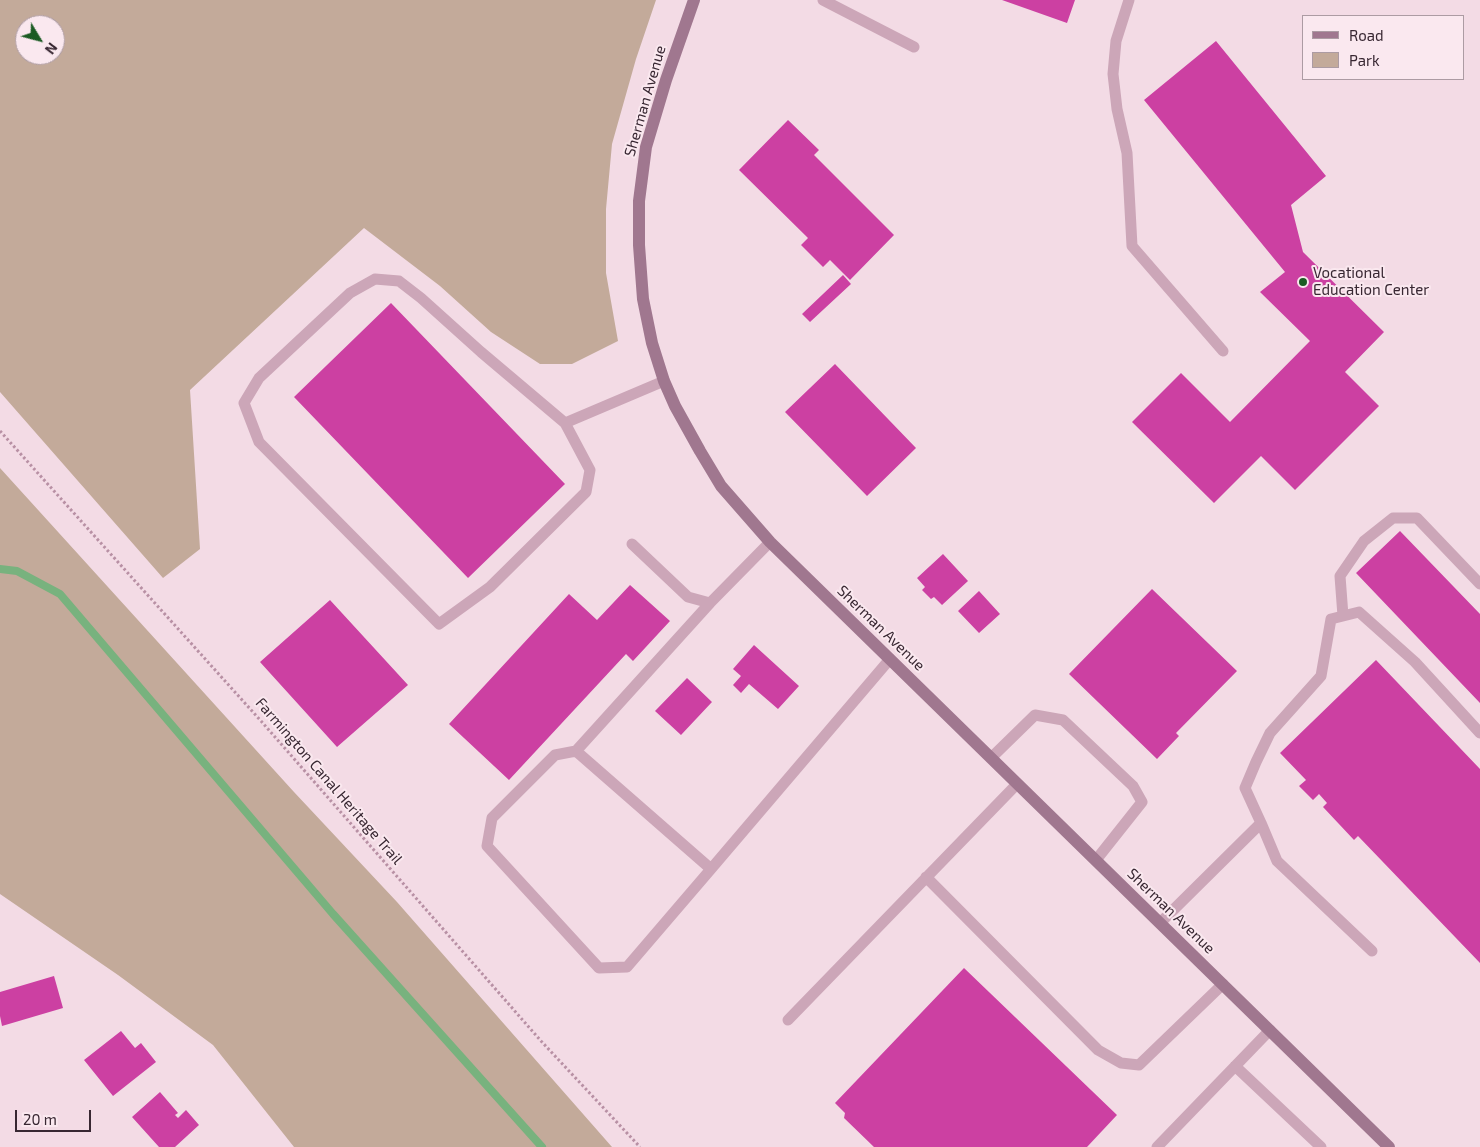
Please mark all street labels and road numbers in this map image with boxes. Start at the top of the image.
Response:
street label: Sherman Avenue [621,43,669,159]
street label: Sherman Avenue [833,582,929,674]
street label: Farmington Canal Heritage Trail [252,694,406,868]
street label: Sherman Avenue [1123,865,1219,957]

